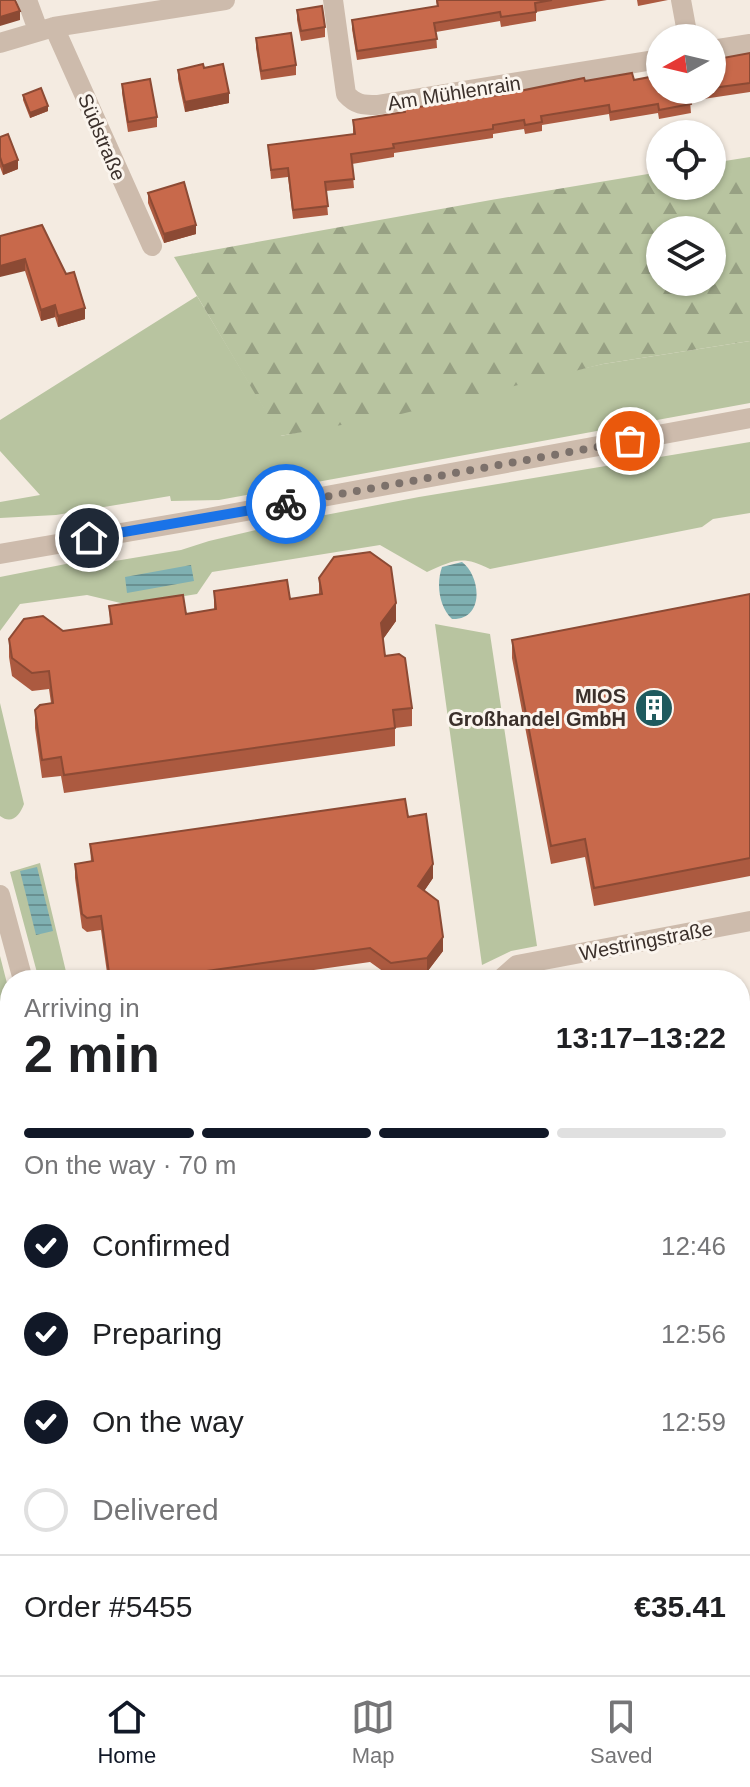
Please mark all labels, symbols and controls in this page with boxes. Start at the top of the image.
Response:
north arrow [646,24,726,104]
map controls [646,24,726,296]
street label: Am Mühlenrain [386,72,522,114]
street label: Südstraße [74,90,130,184]
button: locate [646,120,726,200]
button: layers [646,216,726,296]
pin [596,407,664,475]
icon: bag [608,419,652,463]
courier [246,464,326,544]
icon: bike [264,482,308,526]
pin [55,504,123,572]
icon: home [67,516,111,560]
place label: MIOS Großhandel GmbH [448,685,626,730]
building icon: MIOS Großhandel GmbH [633,687,675,729]
street label: Westringstraße [578,917,714,965]
text: Arriving in [24,993,140,1023]
text: 13:17–13:22 [556,1021,726,1054]
text: 2 min [24,1025,160,1083]
text: On the way · 70 m [24,1150,236,1180]
icon: check [24,1224,68,1268]
text: Confirmed [92,1229,230,1262]
text: 12:46 [661,1231,726,1261]
icon: check [24,1312,68,1356]
text: Preparing [92,1317,222,1350]
text: 12:56 [661,1319,726,1349]
icon: check [24,1400,68,1444]
text: On the way [92,1405,244,1438]
text: 12:59 [661,1407,726,1437]
text: Delivered [92,1493,219,1526]
text: Order #5455 [24,1590,192,1623]
text: €35.41 [634,1590,726,1623]
tab: Home [97,1695,156,1769]
tab: Map [351,1695,395,1769]
tab: Saved [590,1695,653,1769]

